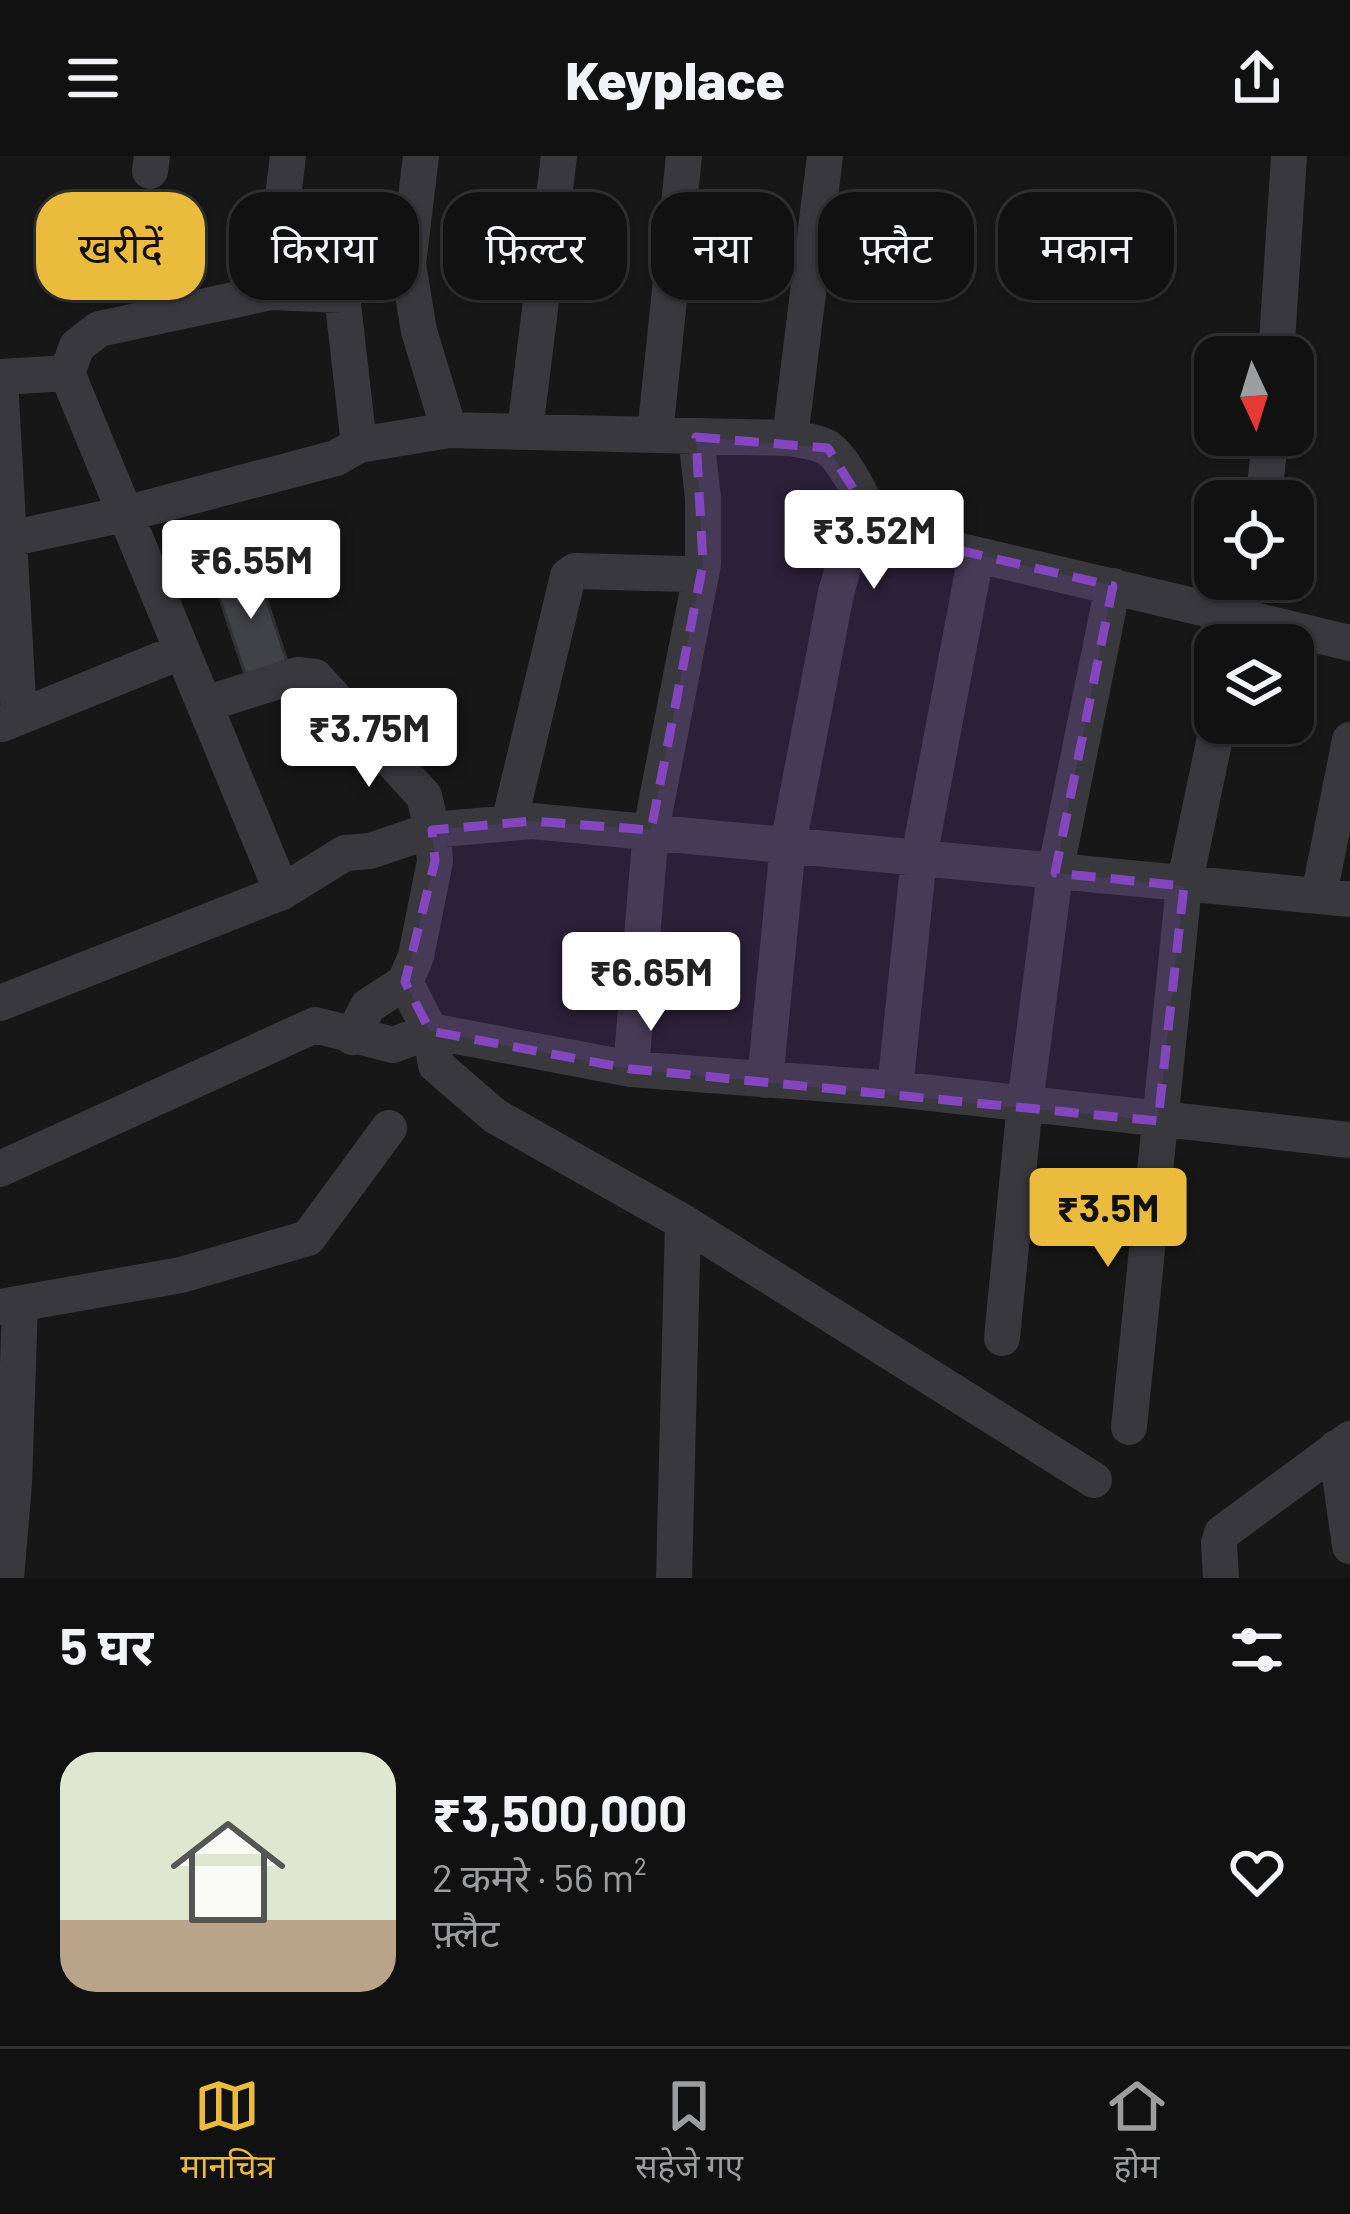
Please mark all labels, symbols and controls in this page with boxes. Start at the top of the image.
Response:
icon: menu [60,45,126,111]
icon: share [1224,45,1290,111]
text: Keyplace [565,46,785,111]
chip: खरीदें [36,192,205,300]
chip: किराया [229,192,419,300]
chip: फ़िल्टर [443,192,627,300]
chip: नया [651,192,794,300]
chip: फ़्लैट [818,192,974,300]
chip: मकान [998,192,1174,300]
north arrow [1194,336,1314,456]
map controls [1194,336,1314,744]
button: locate [1194,480,1314,600]
pin: ₹3.52M [776,490,972,592]
text: ₹3.52M [812,505,936,552]
pin: ₹6.55M [153,520,349,622]
text: ₹6.55M [189,535,313,582]
button: layers [1194,624,1314,744]
pin: ₹3.75M [271,688,467,790]
text: ₹3.75M [308,703,430,750]
pin: ₹6.65M [553,932,749,1034]
text: ₹6.65M [589,947,713,994]
pin: ₹3.5M [1024,1168,1192,1270]
text: ₹3.5M [1057,1183,1159,1230]
text: 5 घर [60,1614,153,1675]
icon: filters [1224,1617,1290,1683]
text: ₹3,500,000 [432,1781,687,1842]
icon: home [156,1800,300,1944]
icon: heart [1224,1839,1290,1905]
text: 2 कमरे · 56 m² [432,1853,647,1900]
text: फ़्लैट [432,1908,499,1955]
tab: मानचित्र [180,2073,275,2191]
tab: सहेजे गए [635,2073,743,2191]
tab: होम [1104,2073,1170,2191]

